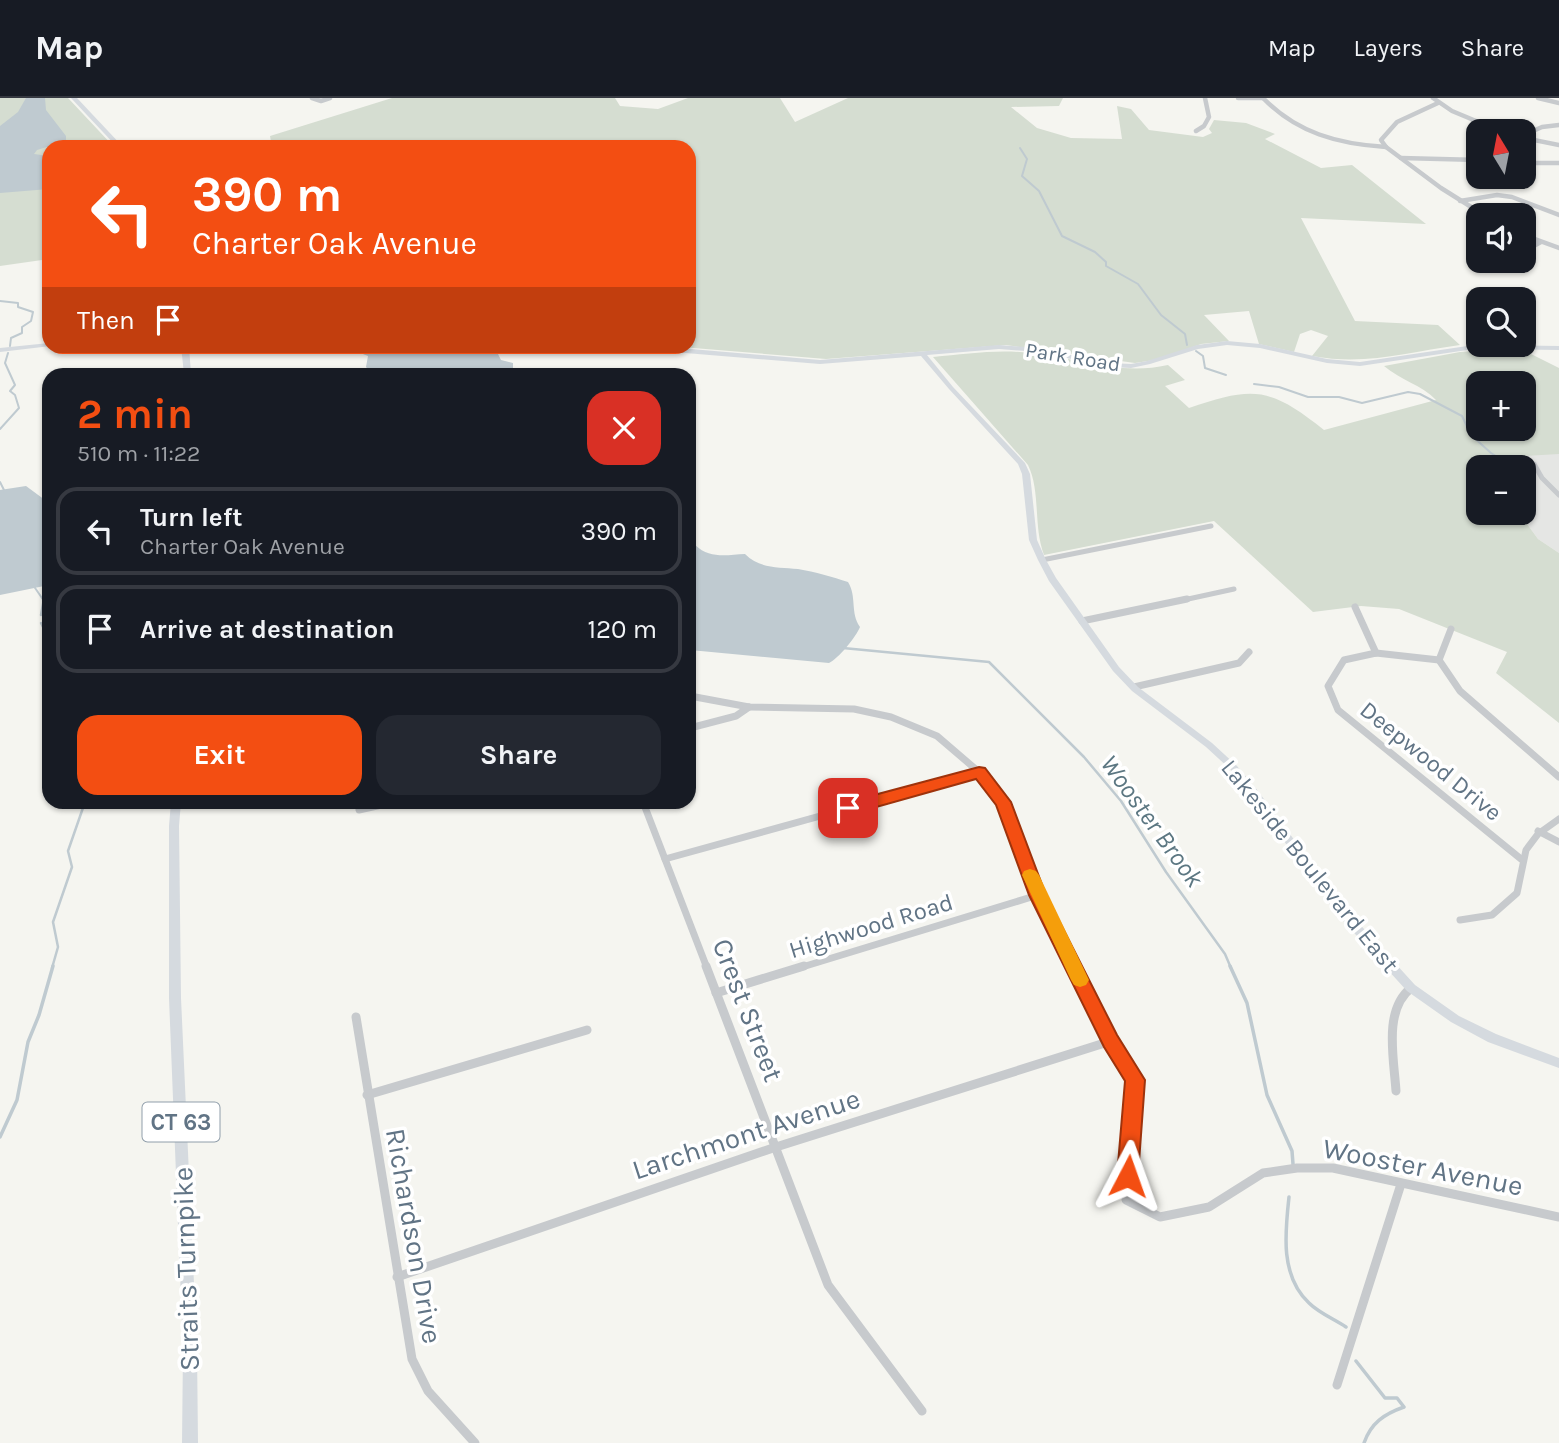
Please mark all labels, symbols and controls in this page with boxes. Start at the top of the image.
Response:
text: Map [35,29,103,67]
text: Map [1268,34,1316,62]
text: Layers [1354,34,1423,62]
text: Share [1461,34,1524,62]
north arrow [1466,119,1536,189]
map controls [1466,119,1536,525]
text: 390 m [192,166,342,223]
icon: left [77,168,168,259]
button: sound [1466,203,1536,273]
text: Charter Oak Avenue [192,225,477,262]
button: search [1466,287,1536,357]
icon: arrive [149,301,187,339]
text: Then [77,305,135,336]
street label: Park Road [1024,338,1122,376]
button: + [1466,371,1536,441]
text: 2 min [77,389,193,439]
button: close [587,391,661,465]
text: 510 m · 11:22 [77,440,200,467]
button: − [1466,455,1536,525]
text: Turn left [140,502,242,533]
icon: left [81,512,119,550]
text: 390 m [581,516,657,547]
text: Charter Oak Avenue [140,533,345,560]
icon: arrive [81,610,119,648]
text: Arrive at destination [140,614,394,645]
text: 120 m [587,614,657,645]
street label: Deepwood Drive [1355,695,1507,827]
button: Exit [77,715,362,795]
button: Share [376,715,661,795]
water label: Wooster Brook [1094,749,1211,894]
street label: Lakeside Boulevard East [1215,754,1405,978]
pin [818,778,878,838]
icon: arrive [829,789,867,827]
street label: Highwood Road [786,888,956,964]
street label: Crest Street [706,934,790,1086]
street label: Larchmont Avenue [628,1082,864,1186]
road number: CT 63 [142,1102,220,1142]
street label: Richardson Drive [379,1126,449,1346]
street label: Wooster Avenue [1320,1131,1526,1203]
position arrow [1091,1139,1165,1213]
street label: Straits Turnpike [166,1166,206,1372]

